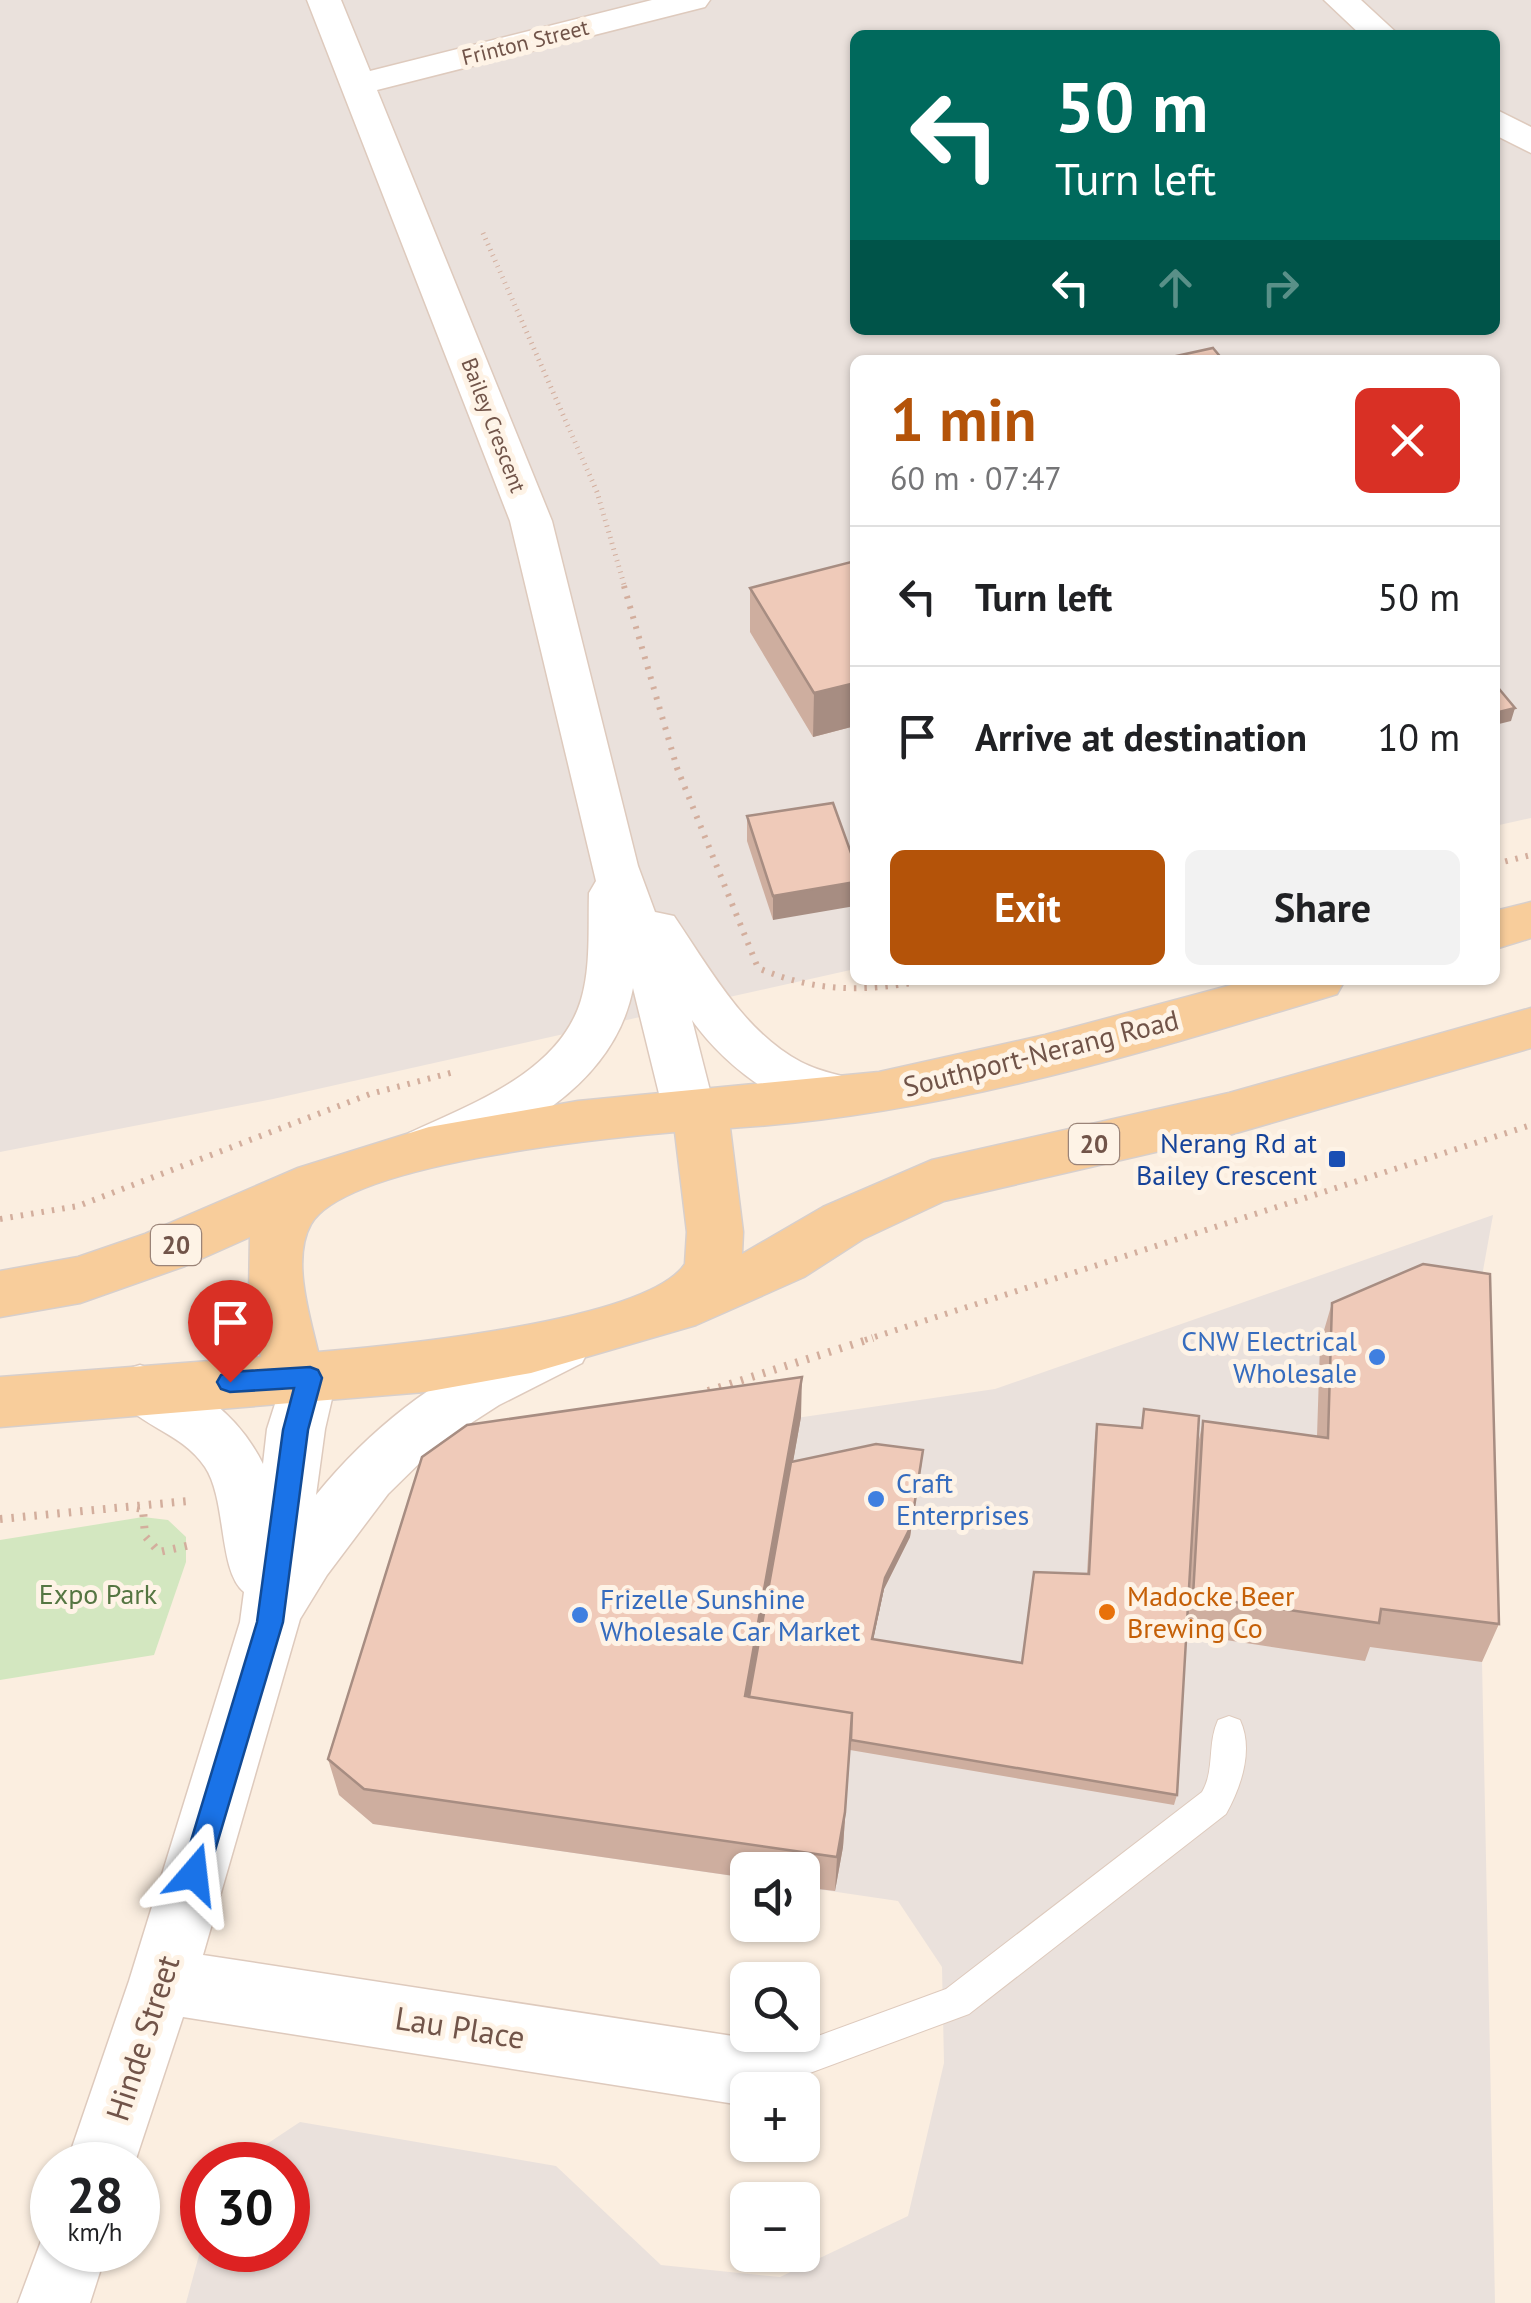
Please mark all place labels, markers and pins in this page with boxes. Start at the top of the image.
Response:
place label: Nerang Rd at Bailey Crescent [1136,1124,1318,1193]
marker: Nerang Rd at Bailey Crescent [1326,1148,1348,1170]
pin [188,1280,273,1383]
place label: CNW Electrical Wholesale [1181,1322,1357,1391]
marker: CNW Electrical Wholesale [1366,1346,1388,1368]
place label: Craft Enterprises [896,1464,1029,1533]
marker: Craft Enterprises [865,1488,887,1510]
place label: Madocke Beer Brewing Co [1127,1577,1295,1646]
place label: Frizelle Sunshine Wholesale Car Market [600,1580,861,1649]
marker: Madocke Beer Brewing Co [1096,1601,1118,1623]
marker: Frizelle Sunshine Wholesale Car Market [569,1604,591,1626]

